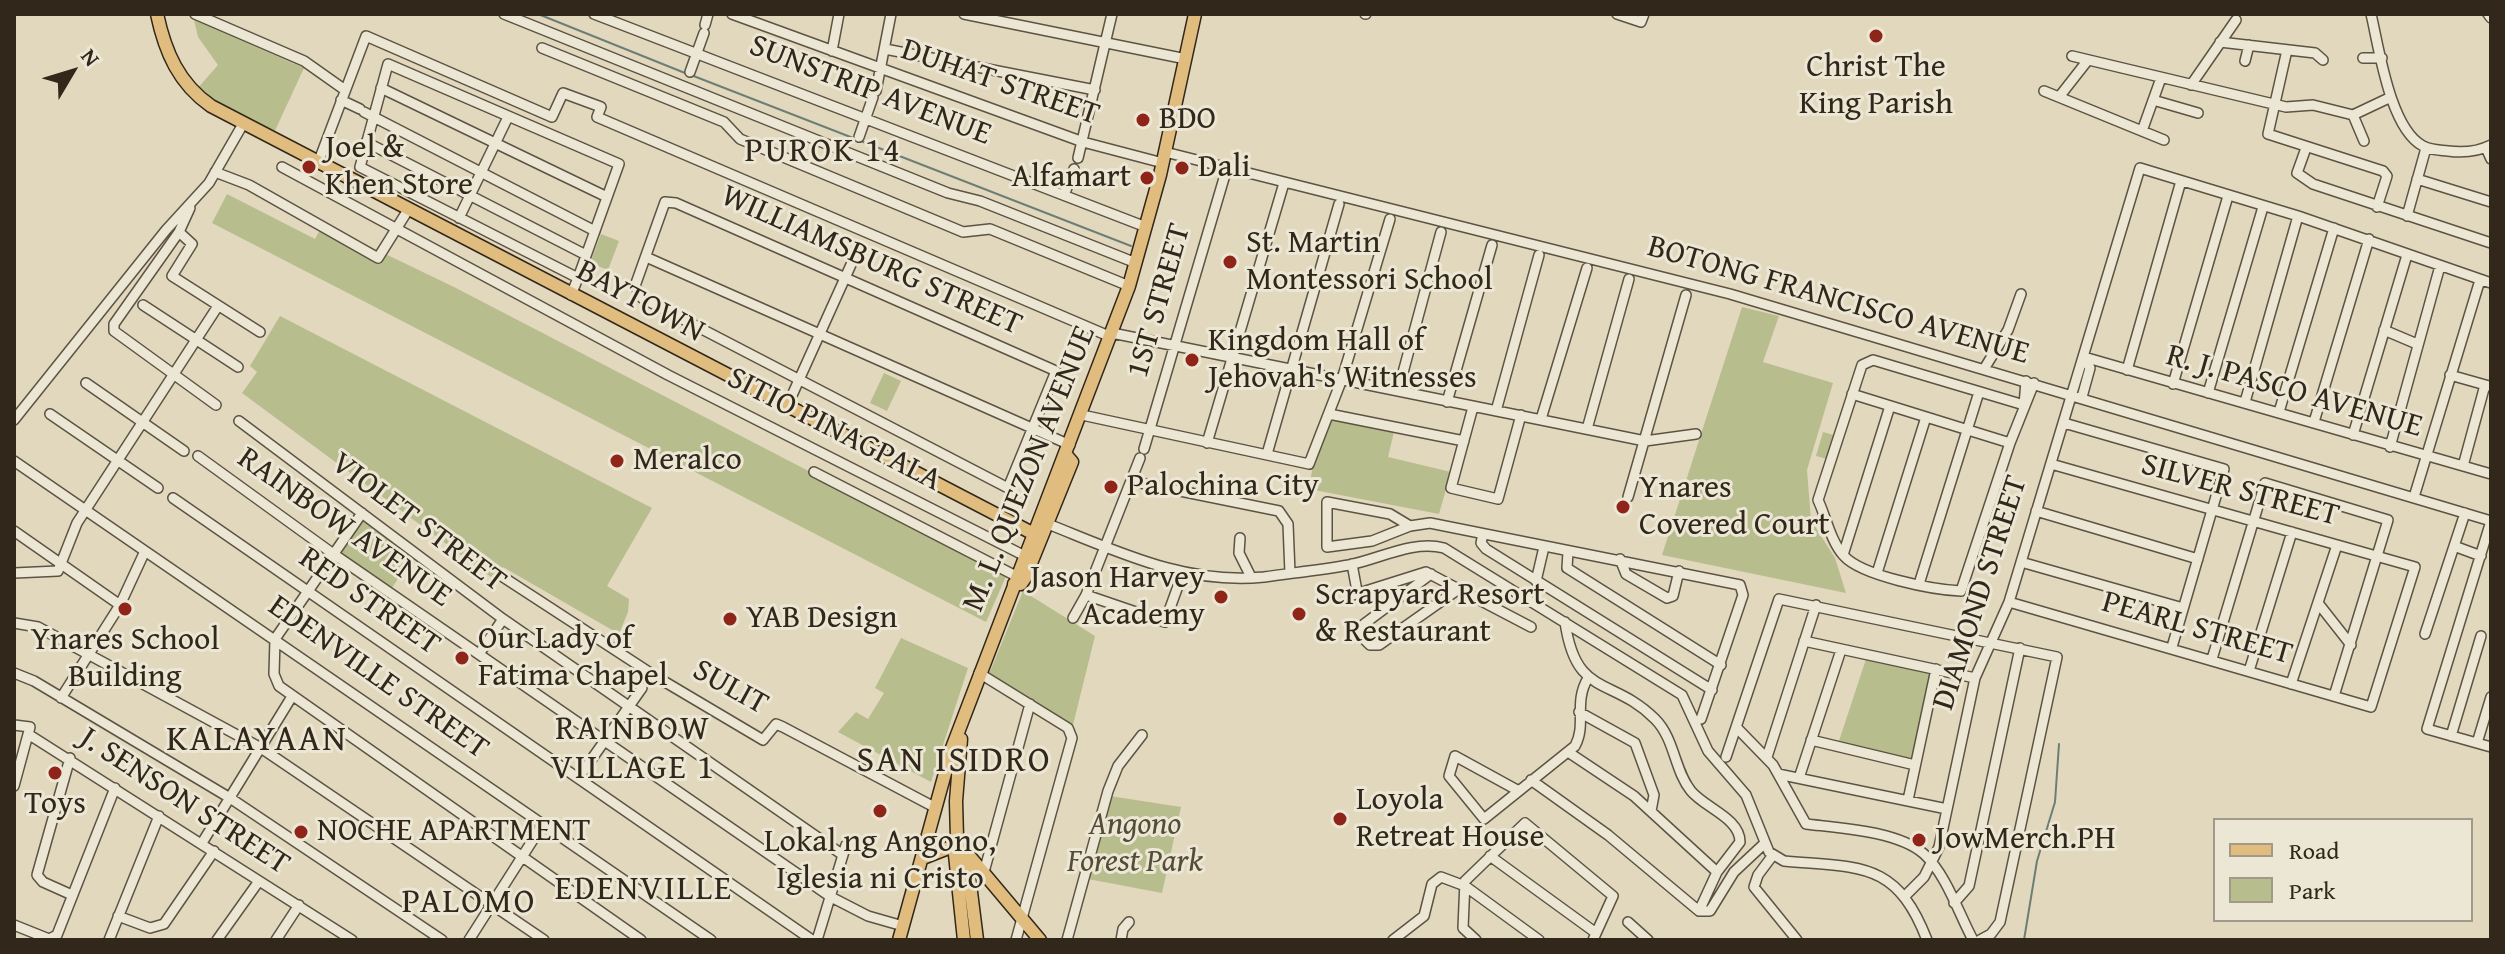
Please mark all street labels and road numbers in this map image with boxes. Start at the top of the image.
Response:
street label: SUNSTRIP AVENUE [744,27,996,155]
street label: DUHAT STREET [896,31,1104,135]
street label: WILLIAMSBURG STREET [715,177,1027,345]
street label: 1ST STREET [1120,220,1200,382]
street label: BOTONG FRANCISCO AVENUE [1643,228,2033,374]
street label: BAYTOWN [569,252,711,352]
street label: M. L. QUEZON AVENUE [955,321,1105,617]
street label: R. J. PASCO AVENUE [2162,337,2426,447]
street label: SITIO PINAGPALA [720,360,948,500]
street label: RAINBOW AVENUE [230,440,458,616]
street label: VIOLET STREET [323,445,513,601]
street label: SILVER STREET [2137,446,2343,536]
street label: DIAMOND STREET [1925,471,2037,715]
street label: RED STREET [291,539,447,665]
street label: PEARL STREET [2097,584,2297,674]
street label: EDENVILLE STREET [260,588,496,768]
street label: SULIT [686,652,774,724]
street label: J. SENSON STREET [72,720,296,884]

